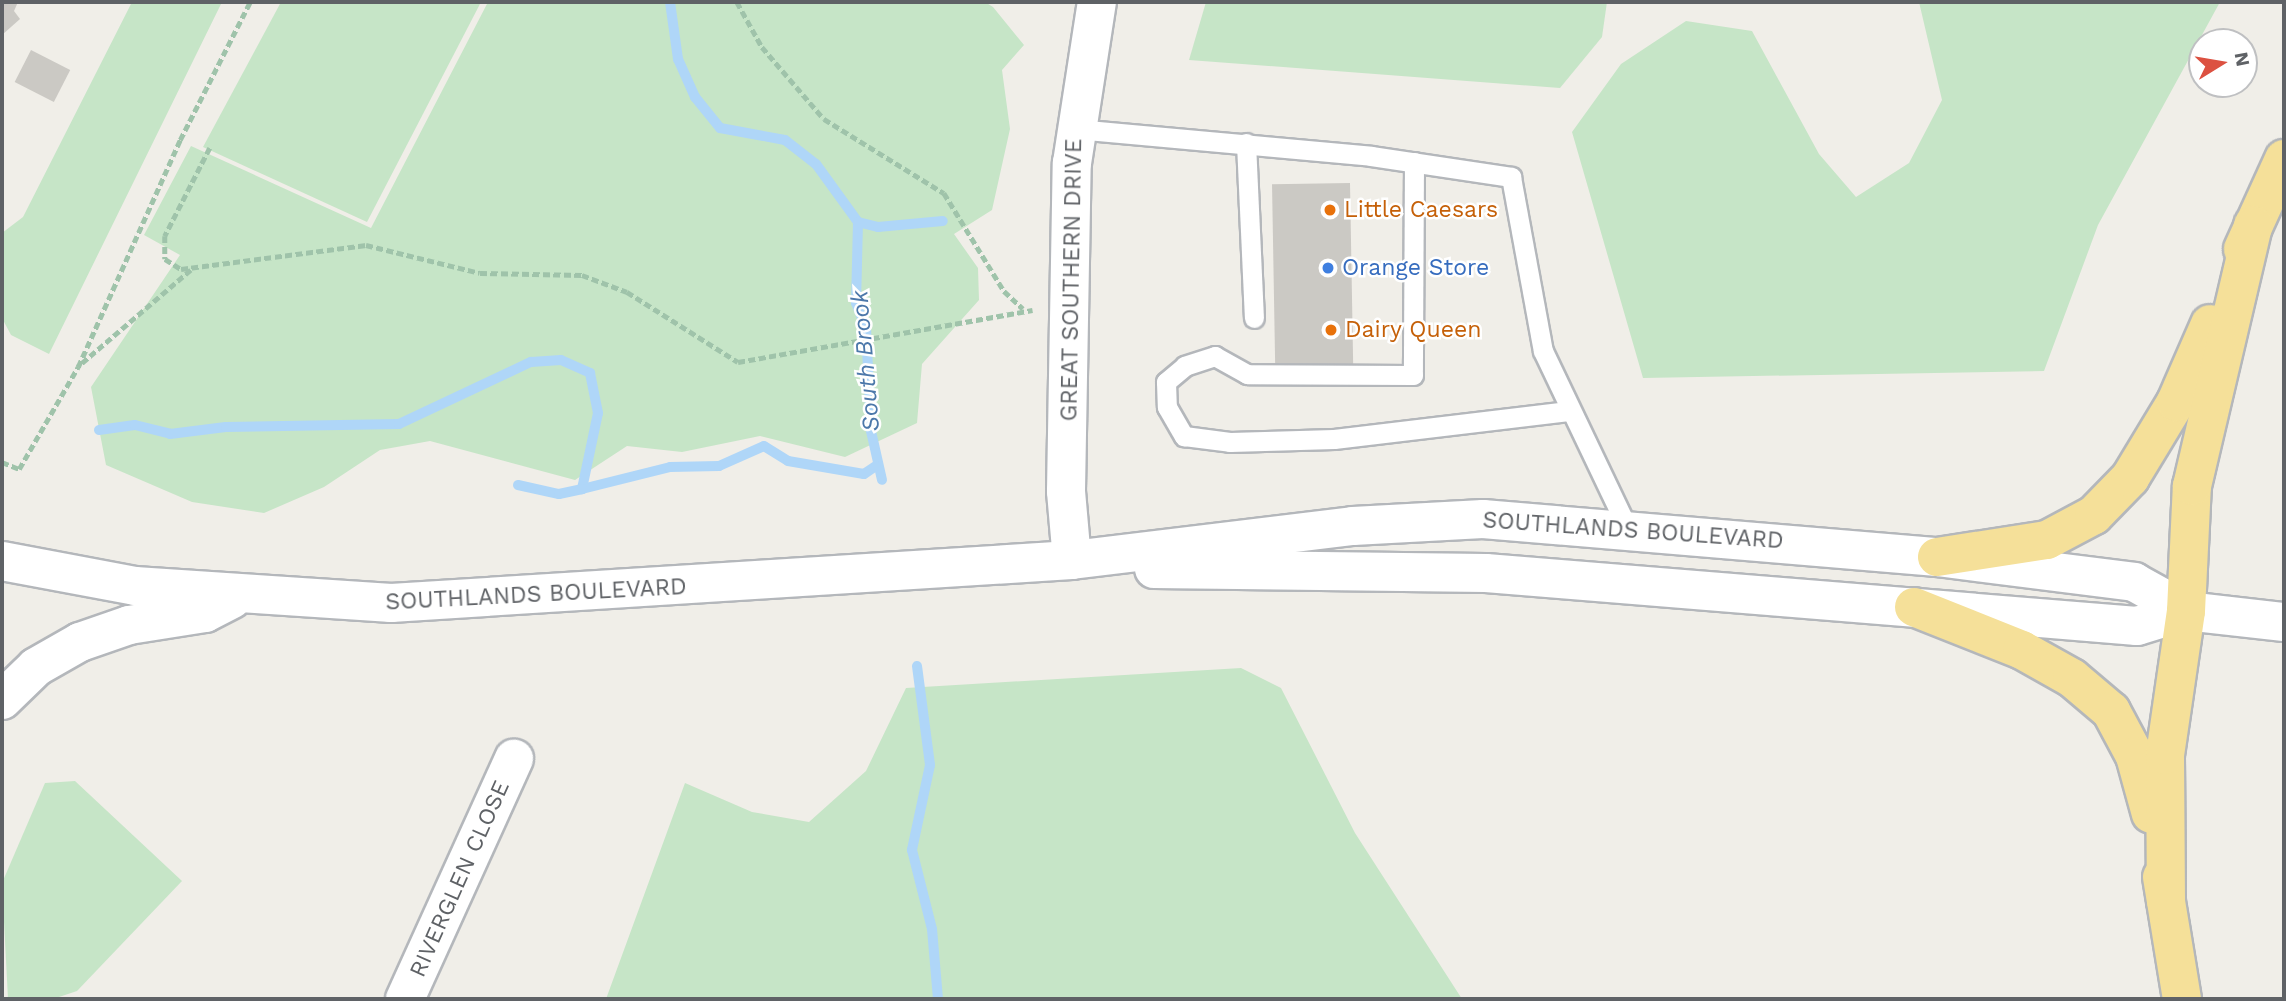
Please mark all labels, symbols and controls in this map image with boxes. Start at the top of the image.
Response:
north arrow [2188,28,2258,98]
text: N [2230,50,2255,68]
street label: GREAT SOUTHERN DRIVE [1056,138,1088,422]
place label: Little Caesars [1344,196,1498,224]
marker: Little Caesars [1322,202,1338,218]
place label: Orange Store [1342,254,1489,282]
marker: Orange Store [1320,260,1336,276]
water label: South Brook [845,289,887,433]
place label: Dairy Queen [1345,316,1482,344]
marker: Dairy Queen [1323,322,1339,338]
street label: SOUTHLANDS BOULEVARD [1482,507,1784,555]
street label: SOUTHLANDS BOULEVARD [385,573,687,617]
street label: RIVERGLEN CLOSE [404,776,516,982]

